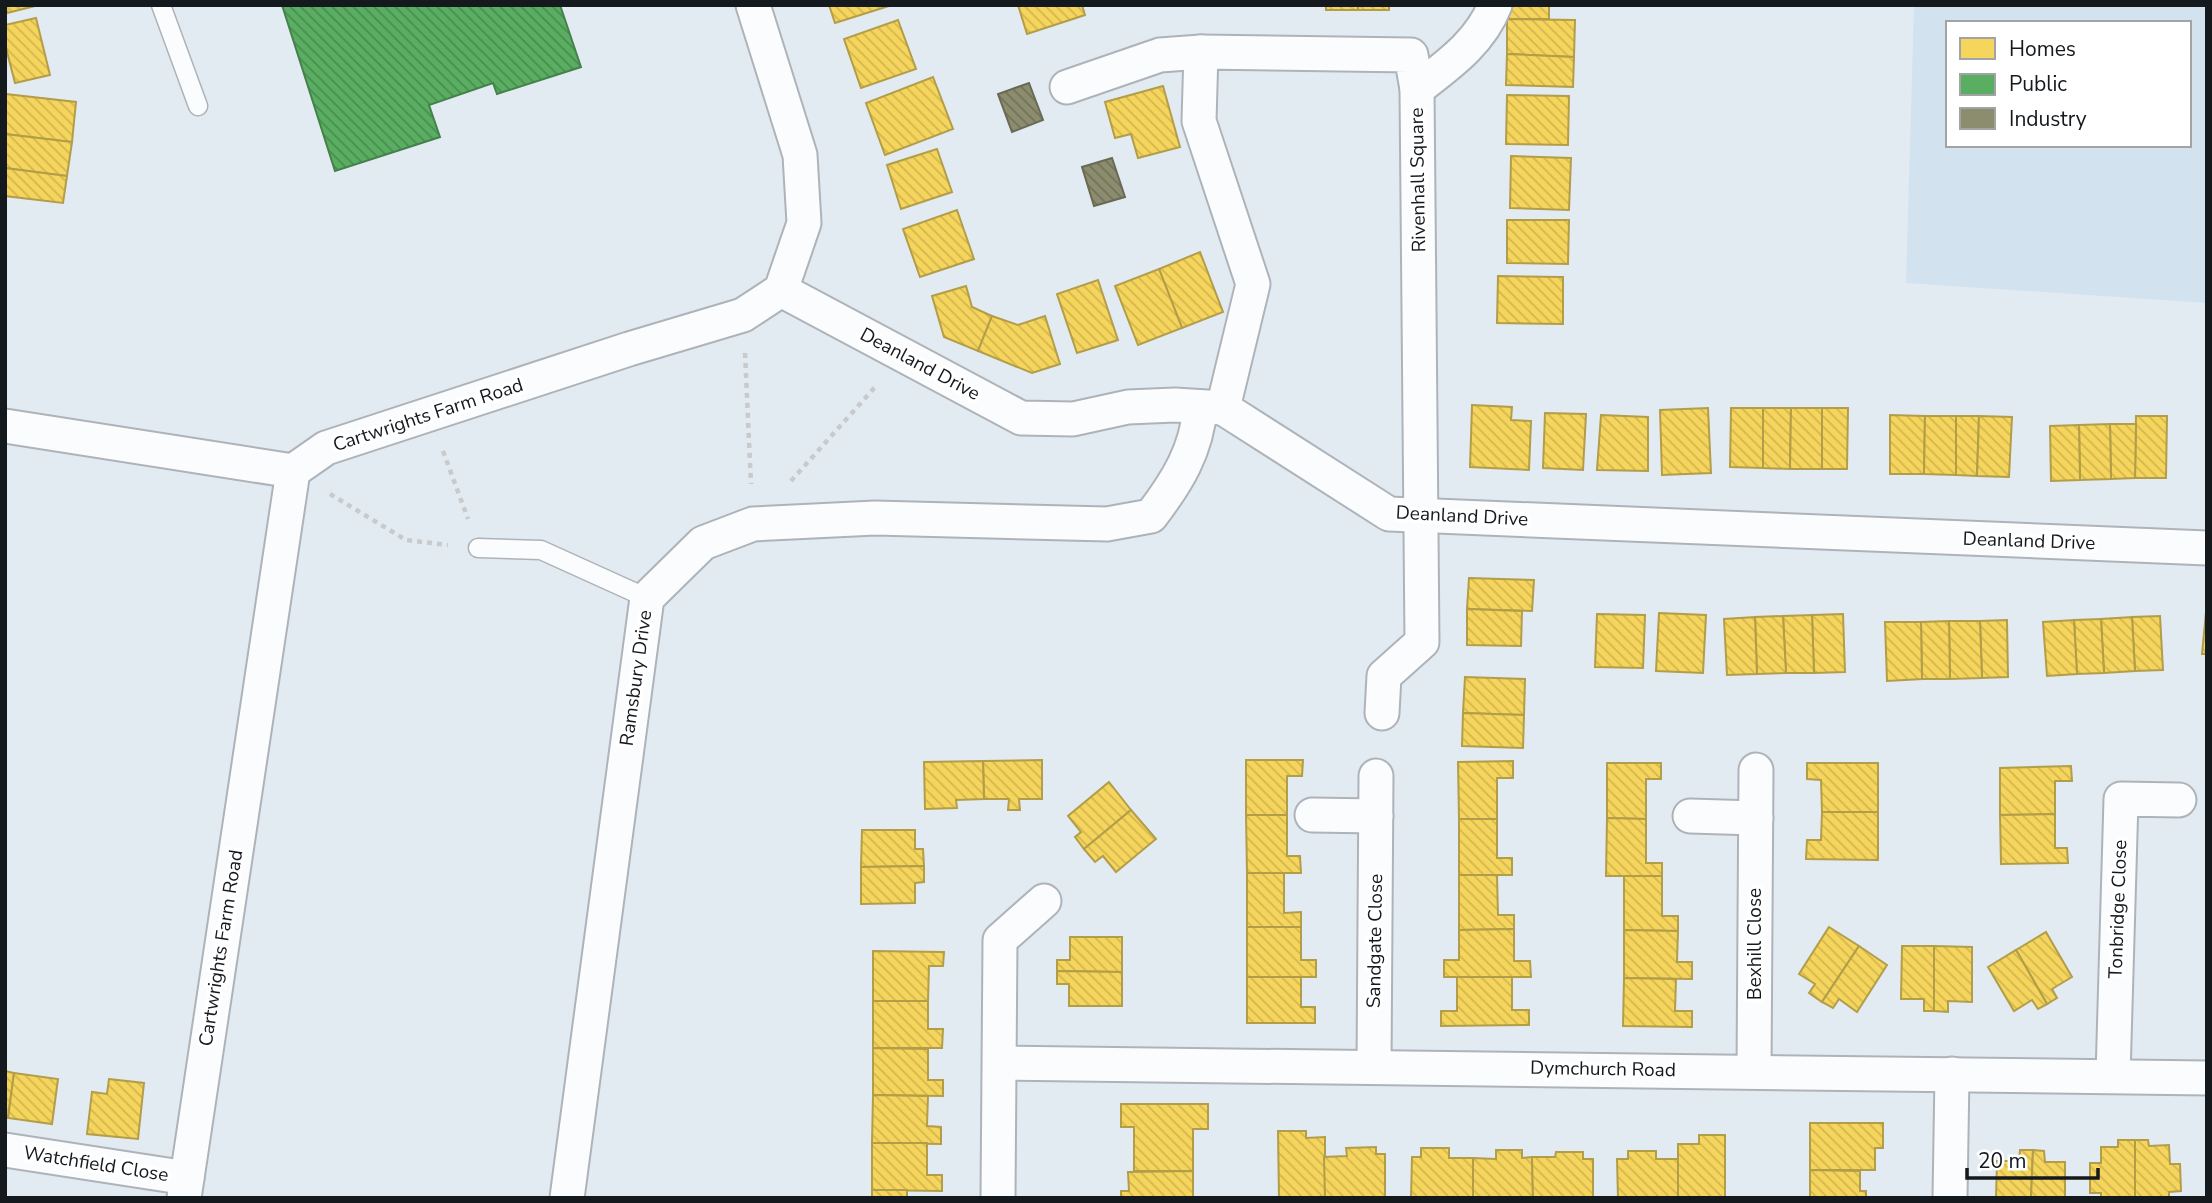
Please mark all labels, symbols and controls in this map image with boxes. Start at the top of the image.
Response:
legend [1946,21,2191,147]
text: Homes [2009,35,2076,63]
text: Public [2009,70,2067,98]
text: Industry [2009,105,2087,133]
street label: Rivenhall Square [1404,107,1432,253]
street label: Deanland Drive [855,321,985,407]
street label: Cartwrights Farm Road [330,372,526,458]
street label: Deanland Drive [1395,500,1529,532]
street label: Deanland Drive [1962,526,2096,556]
street label: Ramsbury Drive [614,608,658,748]
street label: Tonbridge Close [2103,839,2133,979]
street label: Cartwrights Farm Road [193,848,249,1048]
street label: Sandgate Close [1361,874,1389,1008]
street label: Bexhill Close [1742,888,1768,1000]
street label: Dymchurch Road [1530,1055,1676,1083]
scale bar [1967,1136,2098,1180]
street label: Watchfield Close [22,1140,170,1188]
text: 20 m [1978,1147,2027,1175]

